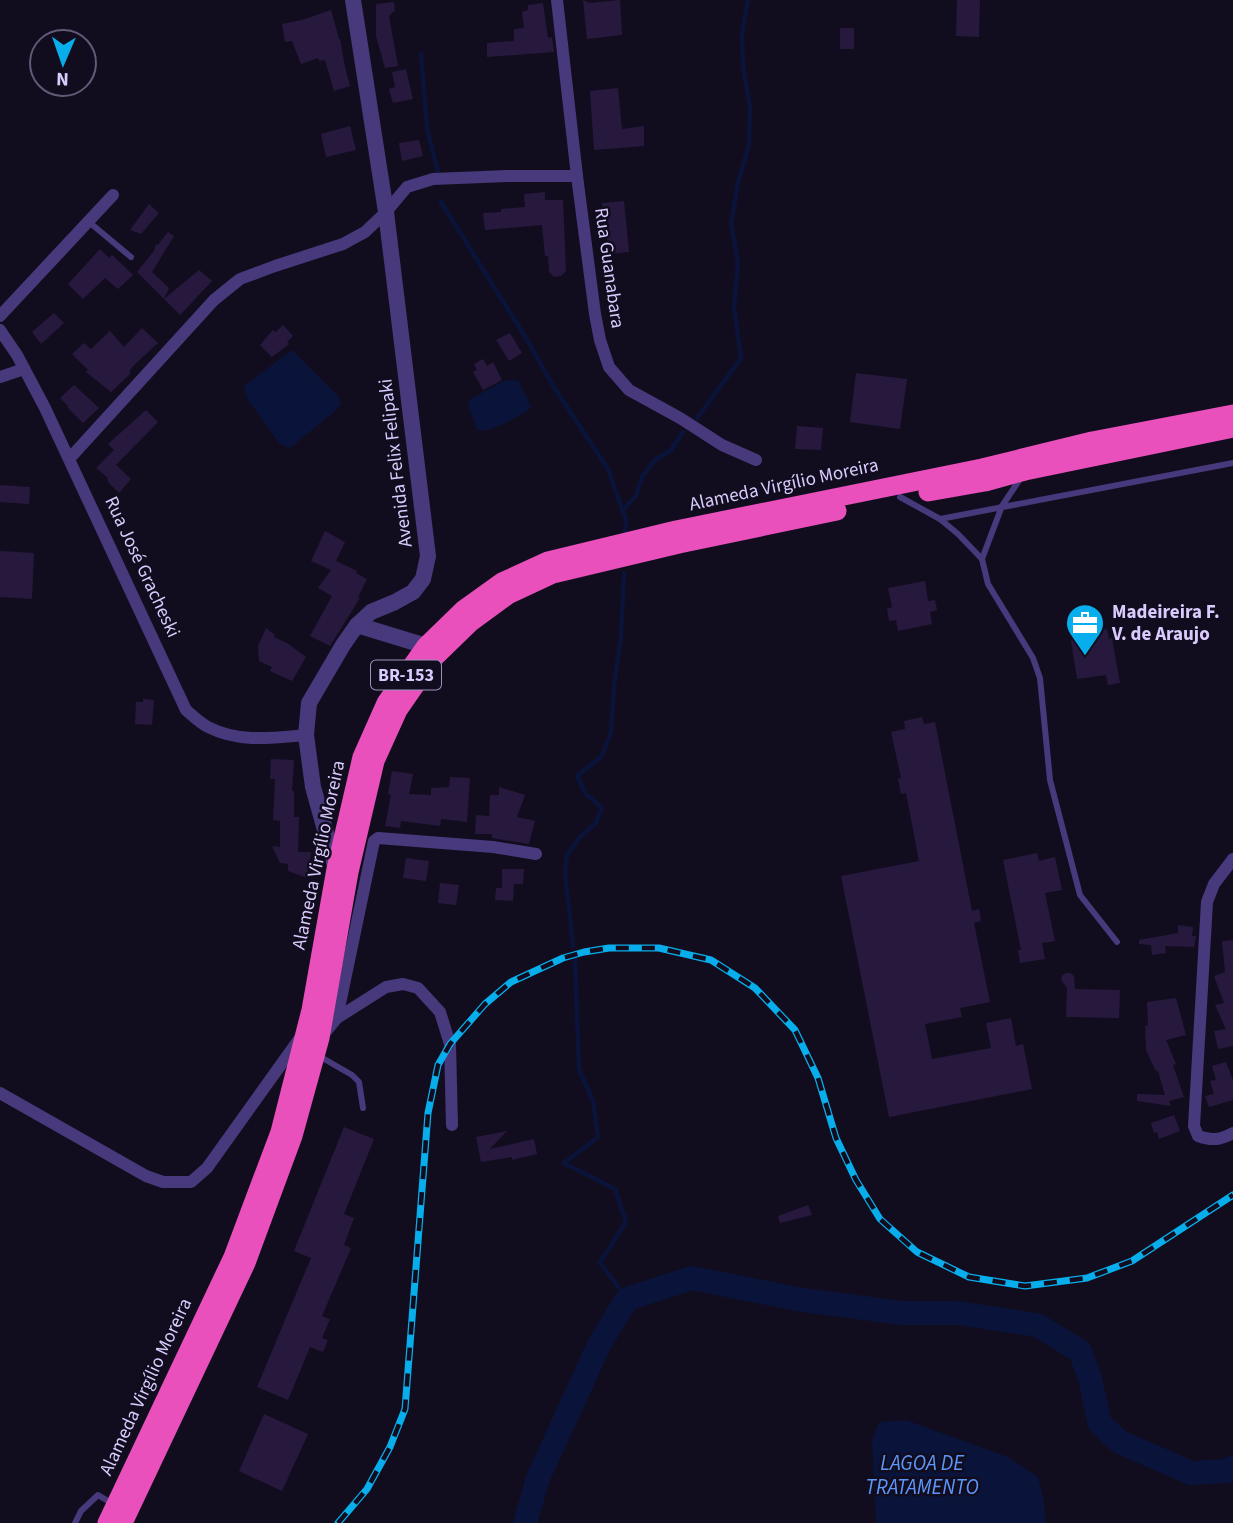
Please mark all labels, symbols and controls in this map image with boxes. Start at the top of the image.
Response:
north arrow [28,28,98,98]
text: N [56,65,69,92]
street label: Rua Guanabara [587,206,631,330]
street label: Avenida Felix Felipaki [372,377,420,549]
street label: Alameda Virgílio Moreira [687,452,881,518]
street label: Rua José Gracheski [97,492,187,642]
place label: Madeireira F. V. de Araujo [1111,599,1220,648]
office icon: Madeireira F. V. de Araujo [1064,602,1106,657]
road number: BR-153 [371,660,441,690]
street label: Alameda Virgílio Moreira [286,758,352,952]
street label: Alameda Virgílio Moreira [93,1294,199,1480]
water label: LAGOA DE TRATAMENTO [865,1448,979,1502]

